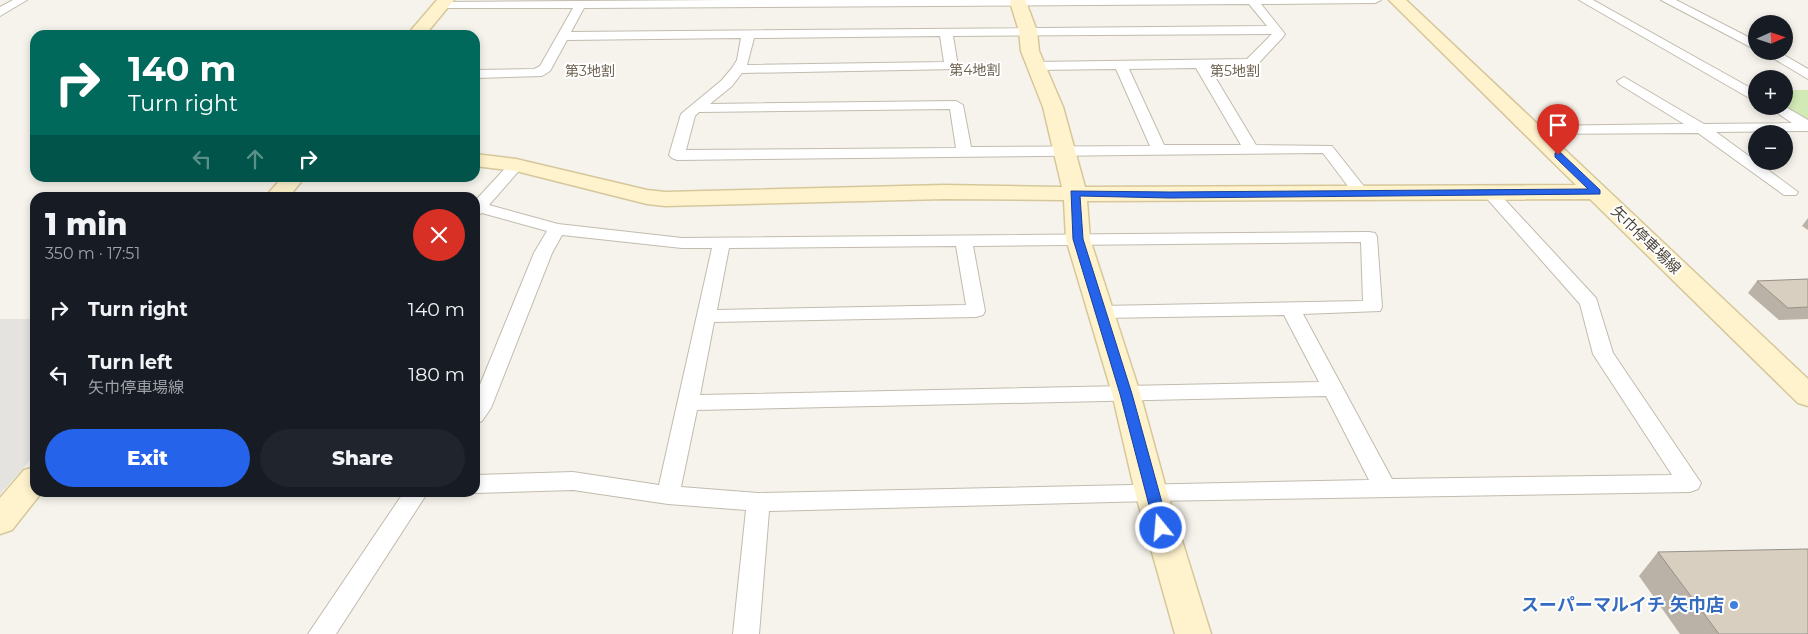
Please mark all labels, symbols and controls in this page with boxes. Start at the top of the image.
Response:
north arrow [1748,15,1792,60]
map controls [1748,15,1793,170]
text: 140 m [128,47,236,90]
icon: right [45,50,110,115]
district label: 第4地割 [949,61,1001,79]
district label: 第3地割 [565,62,615,80]
district label: 第5地割 [1210,62,1260,80]
button: + [1748,70,1793,115]
text: Turn right [128,90,238,117]
pin [1537,104,1579,155]
icon: arrive [1544,111,1572,139]
button: − [1748,125,1793,170]
icon: left [188,145,216,173]
icon: ahead [241,145,269,173]
icon: right [294,145,322,173]
street label: 矢巾停車場線 [1607,202,1685,278]
text: 1 min [45,206,128,243]
button: close [413,209,465,261]
text: 350 m · 17:51 [45,244,140,263]
icon: right [45,296,73,324]
text: Turn right [88,298,188,321]
text: 140 m [408,298,465,321]
text: Turn left [88,351,173,374]
icon: left [45,361,73,389]
text: 180 m [408,363,465,386]
text: 矢巾停車場線 [88,378,184,397]
button: Exit [45,429,250,487]
button: Share [260,429,465,487]
position arrow [1134,501,1186,553]
place label: スーパーマルイチ 矢巾店 [1521,594,1724,616]
marker: スーパーマルイチ 矢巾店 [1728,599,1740,611]

